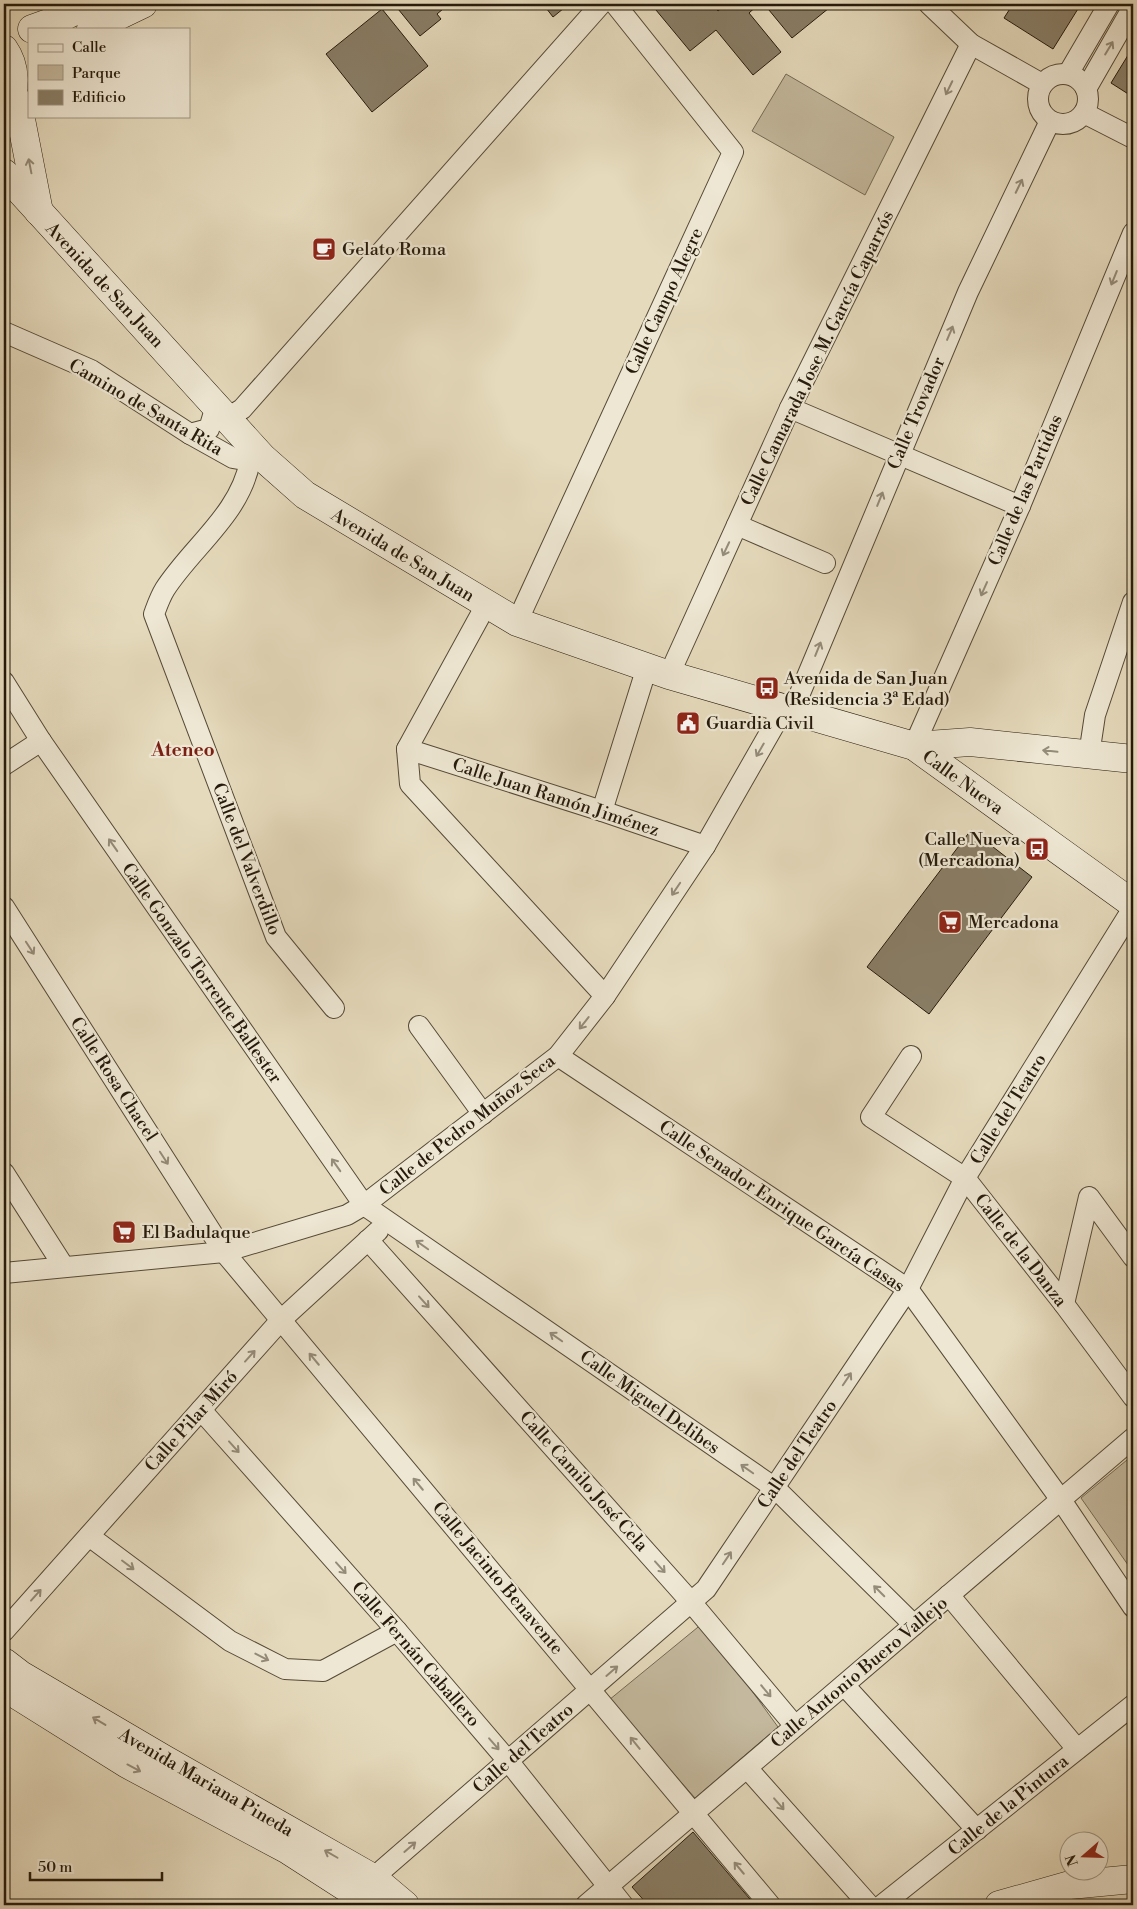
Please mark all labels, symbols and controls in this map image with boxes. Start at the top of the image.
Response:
legend [28,28,190,118]
text: Calle [72,38,106,57]
one-way arrow [1104,41,1114,55]
text: Parque [72,64,121,83]
one-way arrow [944,80,954,95]
text: Edificio [72,88,126,107]
one-way arrow [25,158,34,174]
one-way arrow [1015,179,1024,194]
street label: Calle Camarada Jose M. García Caparrós [736,207,899,510]
street label: Avenida de San Juan [40,217,169,353]
street label: Calle Campo Alegre [620,224,709,378]
cafe icon: Gelato Roma [311,236,337,262]
place label: Gelato Roma [342,238,447,261]
one-way arrow [1109,270,1118,285]
one-way arrow [946,326,956,341]
street label: Calle Trovador [882,353,951,473]
street label: Camino de Santa Rita [65,354,228,461]
street label: Calle de las Partidas [983,411,1068,569]
one-way arrow [876,492,886,507]
street label: Avenida de San Juan [326,503,479,608]
one-way arrow [721,541,731,556]
one-way arrow [978,581,988,596]
one-way arrow [814,642,824,657]
place label: Avenida de San Juan (Residencia 3ª Edad) [783,667,950,711]
bus stop icon: Avenida de San Juan (Residencia 3ª Edad) [754,675,780,701]
public building icon: Guardia Civil [675,710,701,736]
place label: Guardia Civil [706,712,814,735]
district label: Ateneo [150,738,215,762]
one-way arrow [755,742,765,757]
street label: Calle Nueva [917,745,1009,820]
one-way arrow [1042,746,1058,755]
street label: Calle Juan Ramón Jiménez [449,753,662,842]
street label: Calle del Valverdillo [207,780,286,939]
place label: Calle Nueva (Mercadona) [918,828,1021,872]
bus stop icon: Calle Nueva (Mercadona) [1024,836,1050,862]
one-way arrow [108,838,118,852]
street label: Calle Gonzalo Torrente Ballester [116,858,287,1088]
one-way arrow [671,882,681,896]
supermarket icon: Mercadona [937,909,963,935]
place label: Mercadona [968,911,1060,934]
one-way arrow [25,940,35,954]
street label: Calle Rosa Chacel [65,1013,163,1146]
one-way arrow [578,1016,589,1029]
street label: Calle de Pedro Muñoz Seca [375,1049,561,1201]
street label: Calle del Teatro [965,1050,1052,1169]
street label: Calle Senador Enrique García Casas [654,1115,909,1298]
one-way arrow [160,1151,170,1165]
one-way arrow [331,1158,341,1172]
street label: Calle de la Danza [969,1189,1073,1312]
supermarket icon: El Badulaque [111,1219,137,1245]
place label: El Badulaque [142,1221,251,1244]
one-way arrow [415,1240,429,1250]
one-way arrow [418,1296,430,1309]
one-way arrow [549,1332,563,1342]
street label: Calle Miguel Delibes [575,1345,724,1460]
one-way arrow [244,1349,255,1362]
one-way arrow [309,1353,320,1366]
street label: Calle Pilar Miró [140,1366,243,1477]
one-way arrow [842,1373,852,1387]
street label: Calle del Teatro [752,1395,842,1513]
street label: Calle Camilo José Cela [514,1406,654,1557]
one-way arrow [228,1440,239,1453]
one-way arrow [740,1464,754,1474]
one-way arrow [413,1477,424,1490]
street label: Calle Jacinto Benavente [427,1497,568,1660]
one-way arrow [722,1551,732,1565]
one-way arrow [121,1560,135,1570]
one-way arrow [655,1560,666,1573]
one-way arrow [335,1562,347,1575]
street label: Calle Fernán Caballero [346,1577,485,1732]
one-way arrow [873,1585,885,1597]
one-way arrow [30,1588,42,1601]
street label: Calle Antonio Buero Vallejo [766,1591,953,1753]
one-way arrow [254,1652,269,1662]
one-way arrow [605,1666,618,1677]
one-way arrow [760,1684,771,1697]
street label: Calle del Teatro [468,1698,579,1799]
one-way arrow [93,1715,107,1725]
street label: Avenida Mariana Pineda [113,1722,298,1842]
one-way arrow [629,1736,640,1749]
one-way arrow [488,1737,499,1750]
street label: Calle de la Pintura [943,1749,1074,1861]
one-way arrow [127,1763,142,1773]
one-way arrow [774,1798,785,1811]
north arrow [1060,1832,1110,1882]
one-way arrow [404,1841,417,1852]
scale bar [30,1849,162,1881]
one-way arrow [324,1849,339,1859]
text: N [1062,1852,1083,1868]
text: 50 m [38,1858,72,1877]
one-way arrow [733,1862,744,1875]

